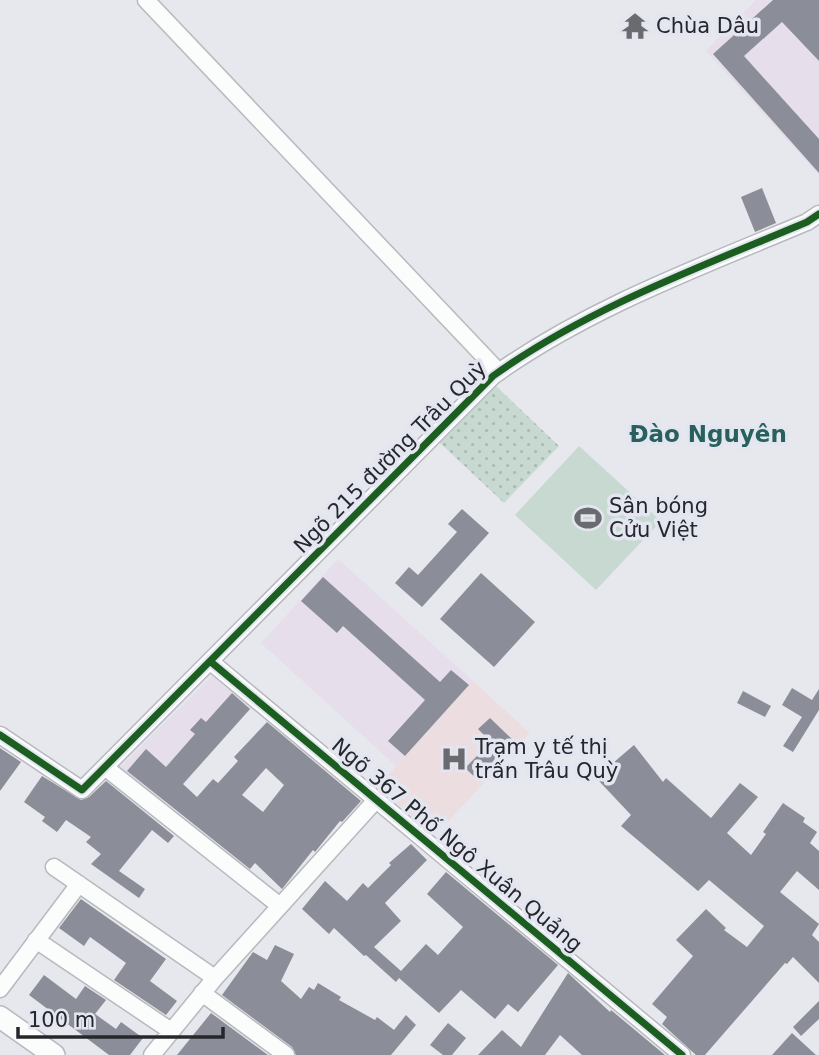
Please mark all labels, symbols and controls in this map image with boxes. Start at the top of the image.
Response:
temple icon: Chùa Dâu [620,11,650,41]
place label: Chùa Dâu [656,14,759,38]
street label: Ngõ 215 đường Trâu Quỳ [289,356,491,558]
district label: Đào Nguyên [629,421,787,447]
place label: Sân bóng Cửu Việt [609,494,708,542]
sports icon: Sân bóng Cửu Việt [573,503,603,533]
street label: Ngõ 367 Phố Ngô Xuân Quảng [327,733,587,957]
place label: Trạm y tế thị trấn Trâu Quỳ [474,735,618,783]
hospital icon: Trạm y tế thị trấn Trâu Quỳ [439,744,469,774]
scale bar [18,996,222,1040]
text: 100 m [28,1008,95,1032]

